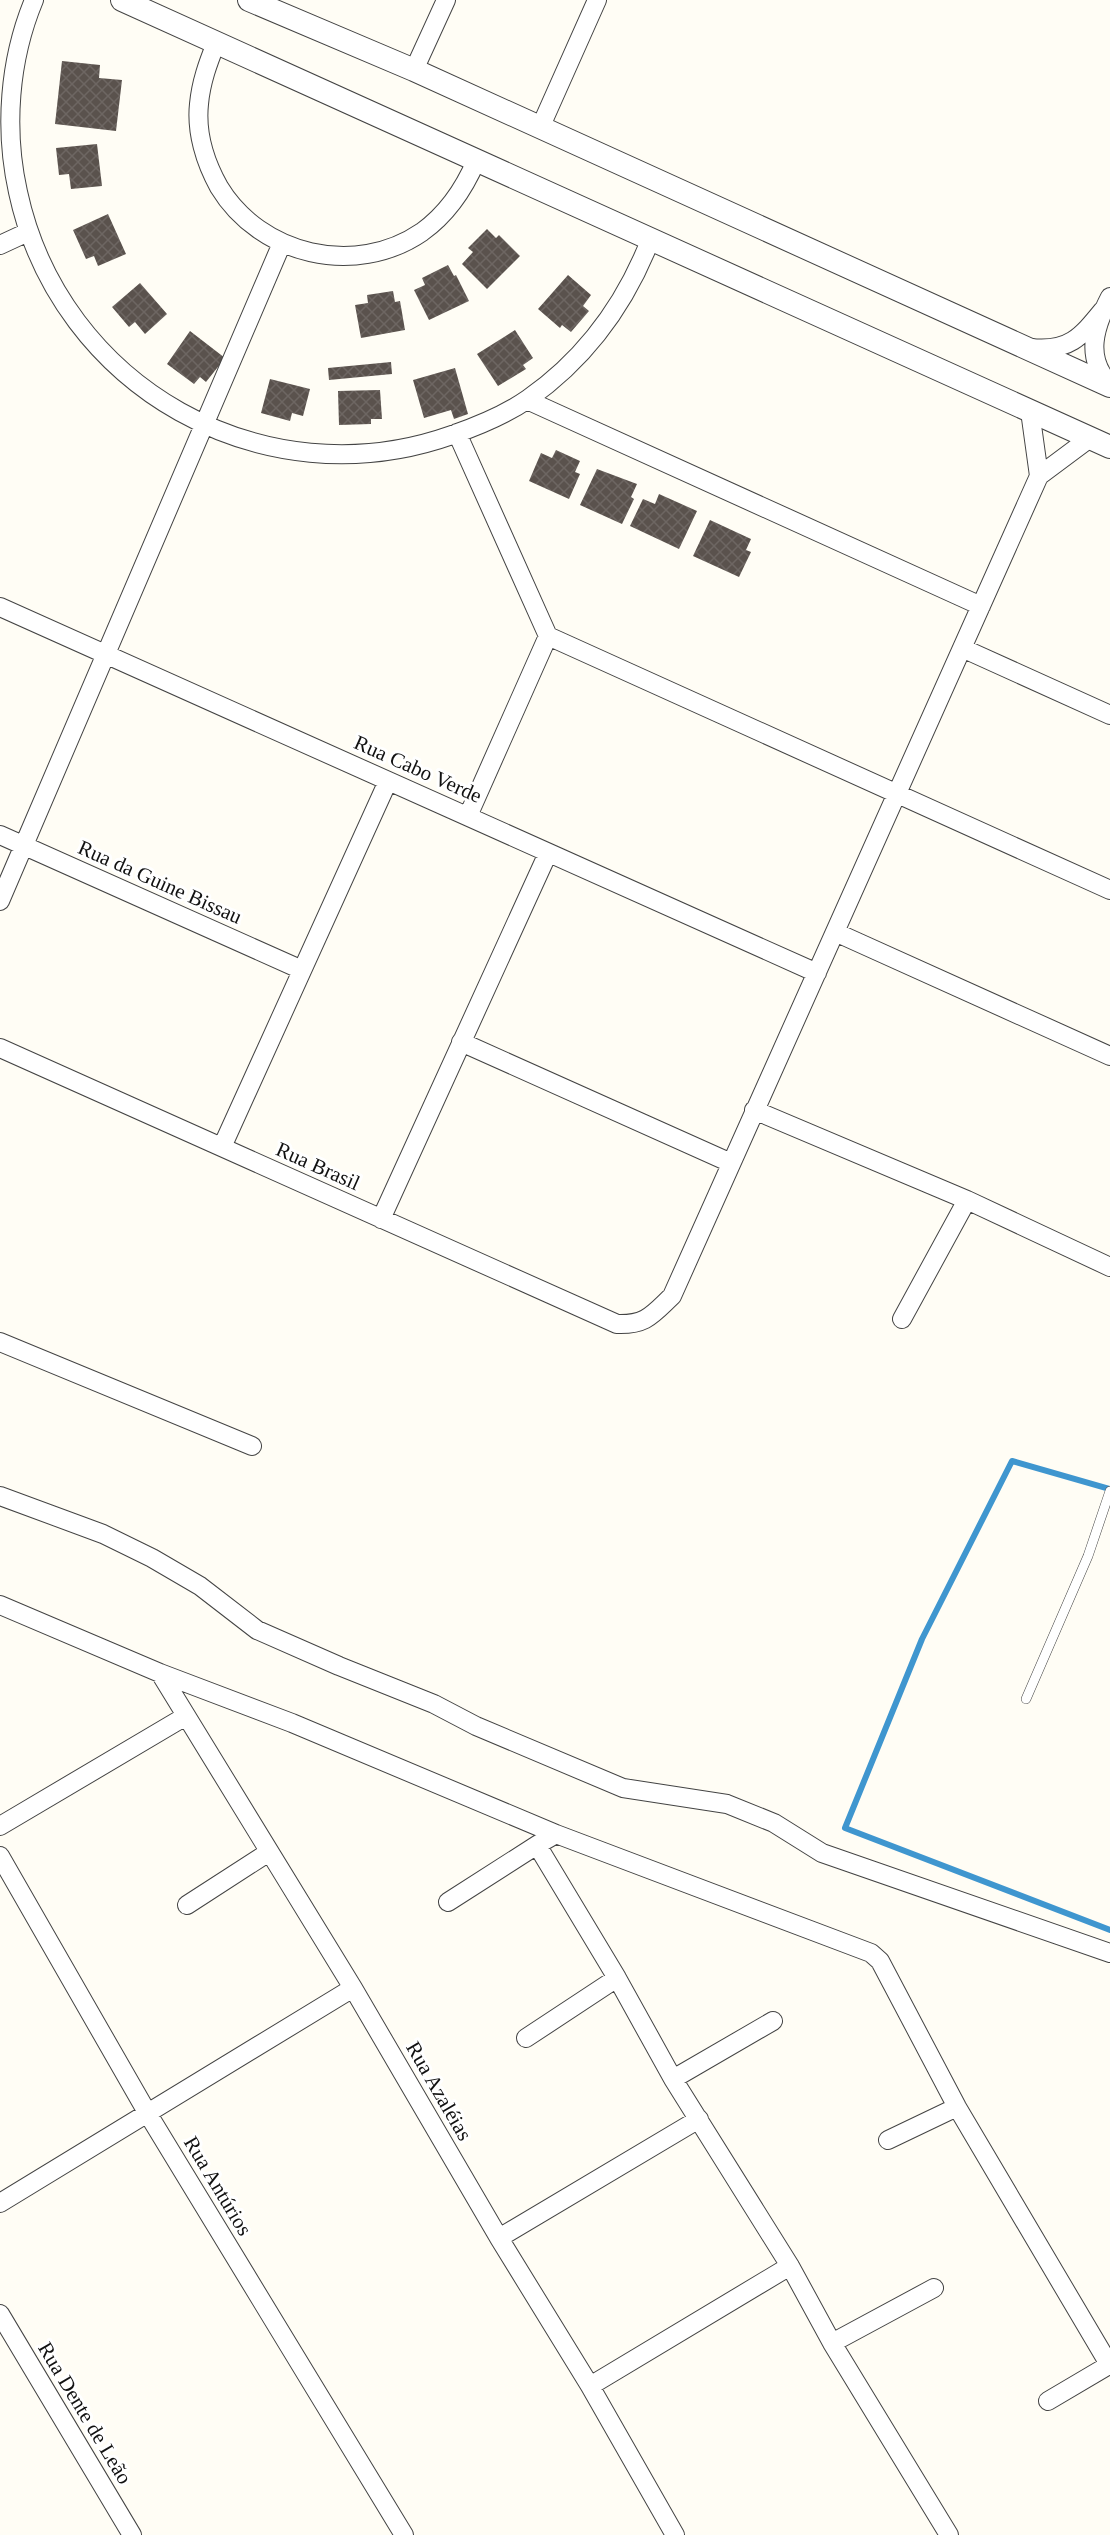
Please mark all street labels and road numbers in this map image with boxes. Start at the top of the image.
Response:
street label: Rua Cabo Verde [350,730,486,808]
street label: Rua da Guine Bissau [74,835,246,929]
street label: Rua Brasil [272,1137,364,1195]
street label: Rua Azaléias [401,2037,477,2145]
street label: Rua Antúrios [179,2132,257,2240]
street label: Rua Dente de Leão [33,2338,137,2488]

